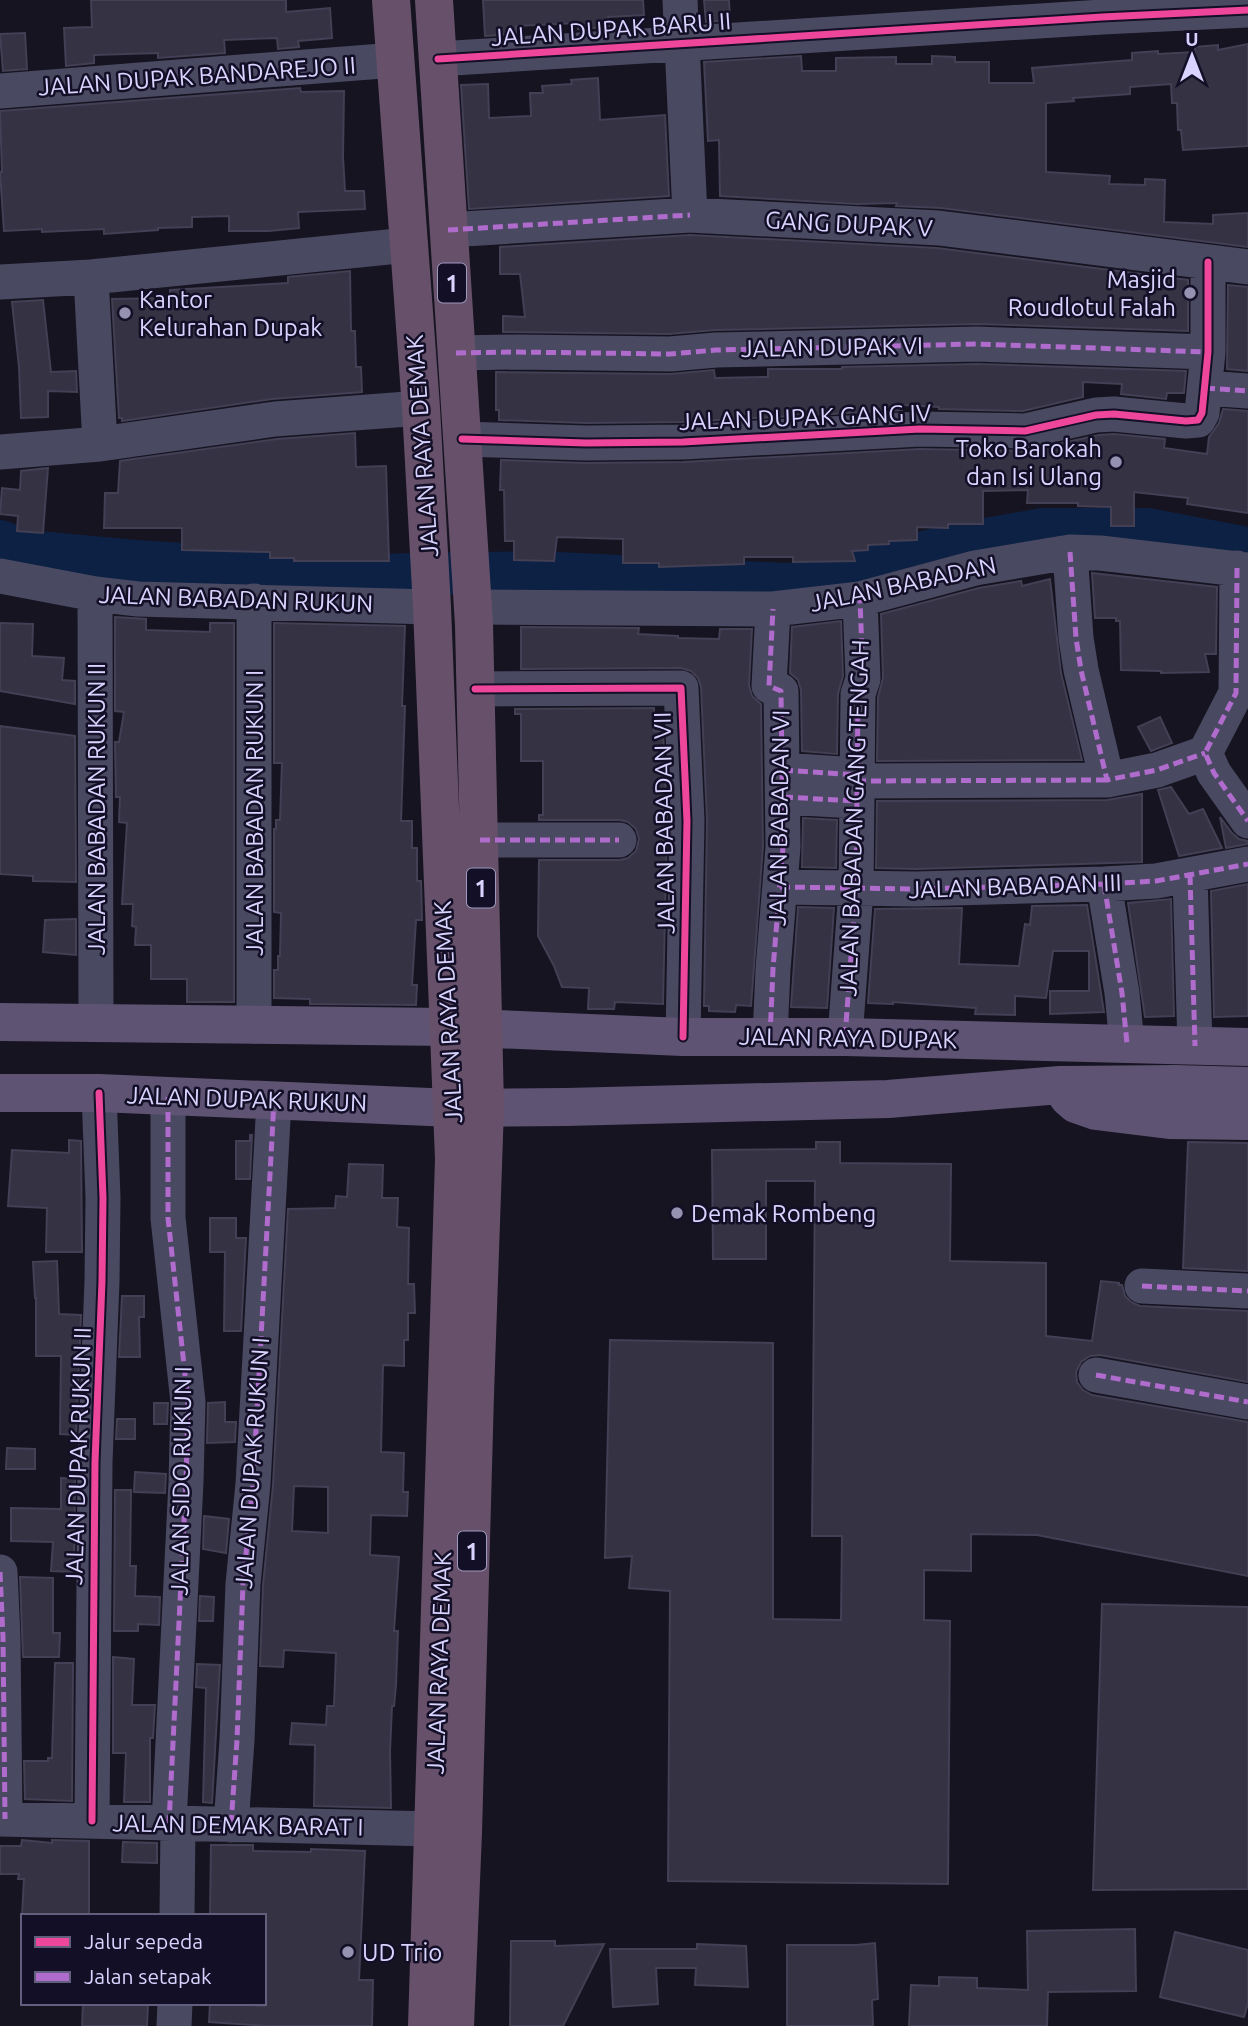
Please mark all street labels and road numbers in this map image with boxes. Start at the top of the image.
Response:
street label: JALAN DUPAK BARU II [490,7,732,51]
street label: JALAN DUPAK BANDAREJO II [37,51,357,101]
street label: GANG DUPAK V [765,206,933,242]
road number: 1 [438,264,466,302]
street label: JALAN DUPAK VI [741,332,923,362]
street label: JALAN RAYA DEMAK [401,334,443,558]
street label: JALAN DUPAK GANG IV [678,399,932,435]
street label: JALAN BABADAN [807,551,999,617]
street label: JALAN BABADAN RUKUN [98,581,374,617]
street label: JALAN BABADAN GANG TENGAH [834,639,874,997]
street label: JALAN BABADAN RUKUN II [83,663,110,955]
street label: JALAN BABADAN RUKUN I [241,670,268,956]
street label: JALAN BABADAN VI [764,710,794,926]
street label: JALAN BABADAN VII [649,711,679,935]
road number: 1 [467,868,495,908]
street label: JALAN BABADAN III [908,869,1122,903]
street label: JALAN RAYA DEMAK [429,900,467,1124]
street label: JALAN RAYA DUPAK [739,1023,958,1053]
street label: JALAN DUPAK RUKUN [126,1081,368,1117]
street label: JALAN DUPAK RUKUN II [60,1327,96,1585]
street label: JALAN DUPAK RUKUN I [230,1336,274,1590]
street label: JALAN SIDO RUKUN I [166,1366,196,1596]
road number: 1 [458,1532,486,1570]
street label: JALAN RAYA DEMAK [422,1551,456,1775]
street label: JALAN DEMAK BARAT I [112,1809,364,1841]

